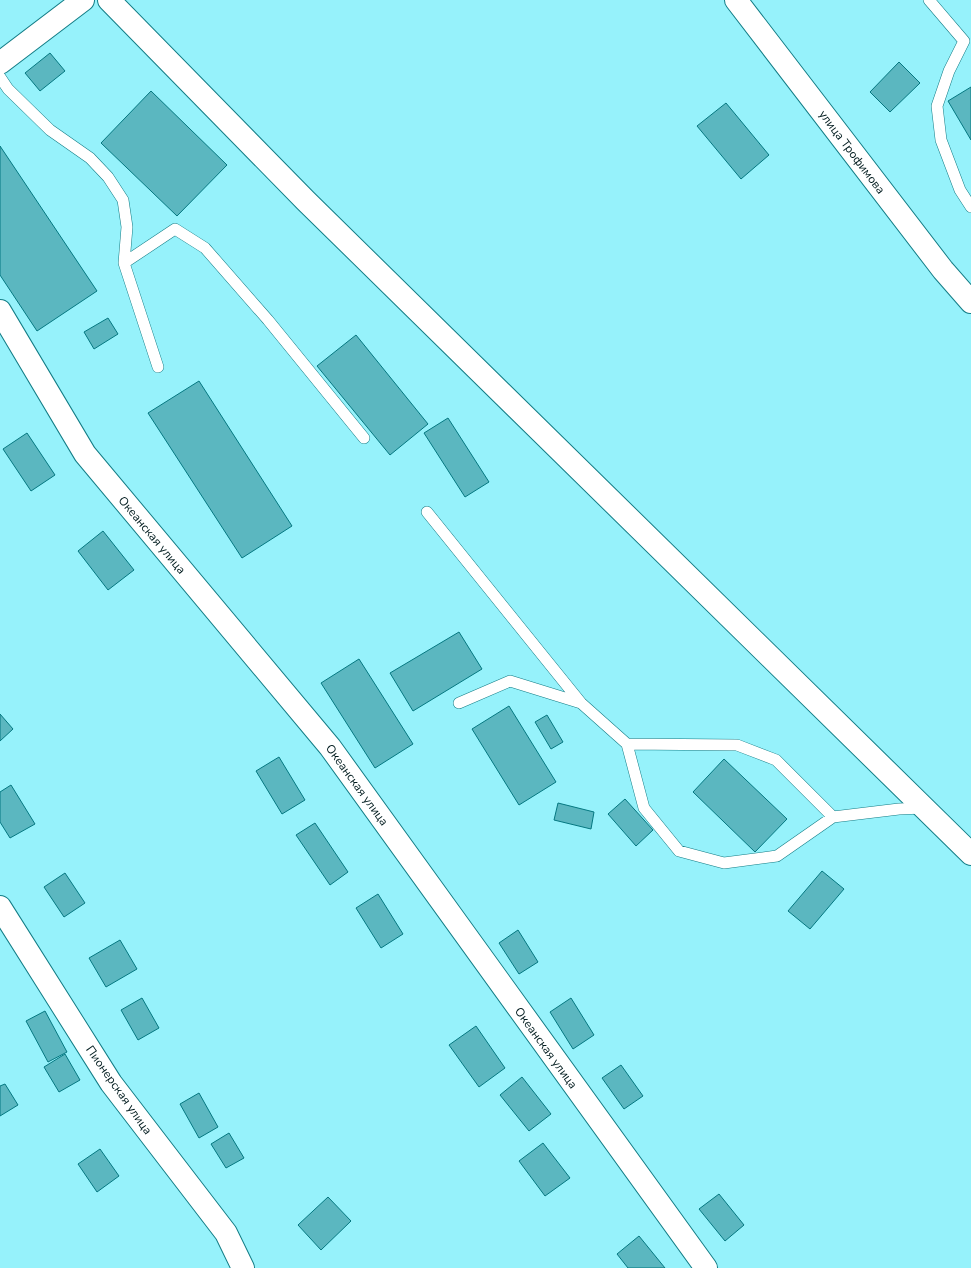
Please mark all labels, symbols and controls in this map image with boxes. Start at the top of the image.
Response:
street label: улица Трофимова [815,107,889,197]
street label: Океанская улица [115,493,189,577]
street label: Океанская улица [322,741,392,829]
street label: Океанская улица [511,1004,581,1092]
street label: Пионерская улица [82,1042,156,1138]

